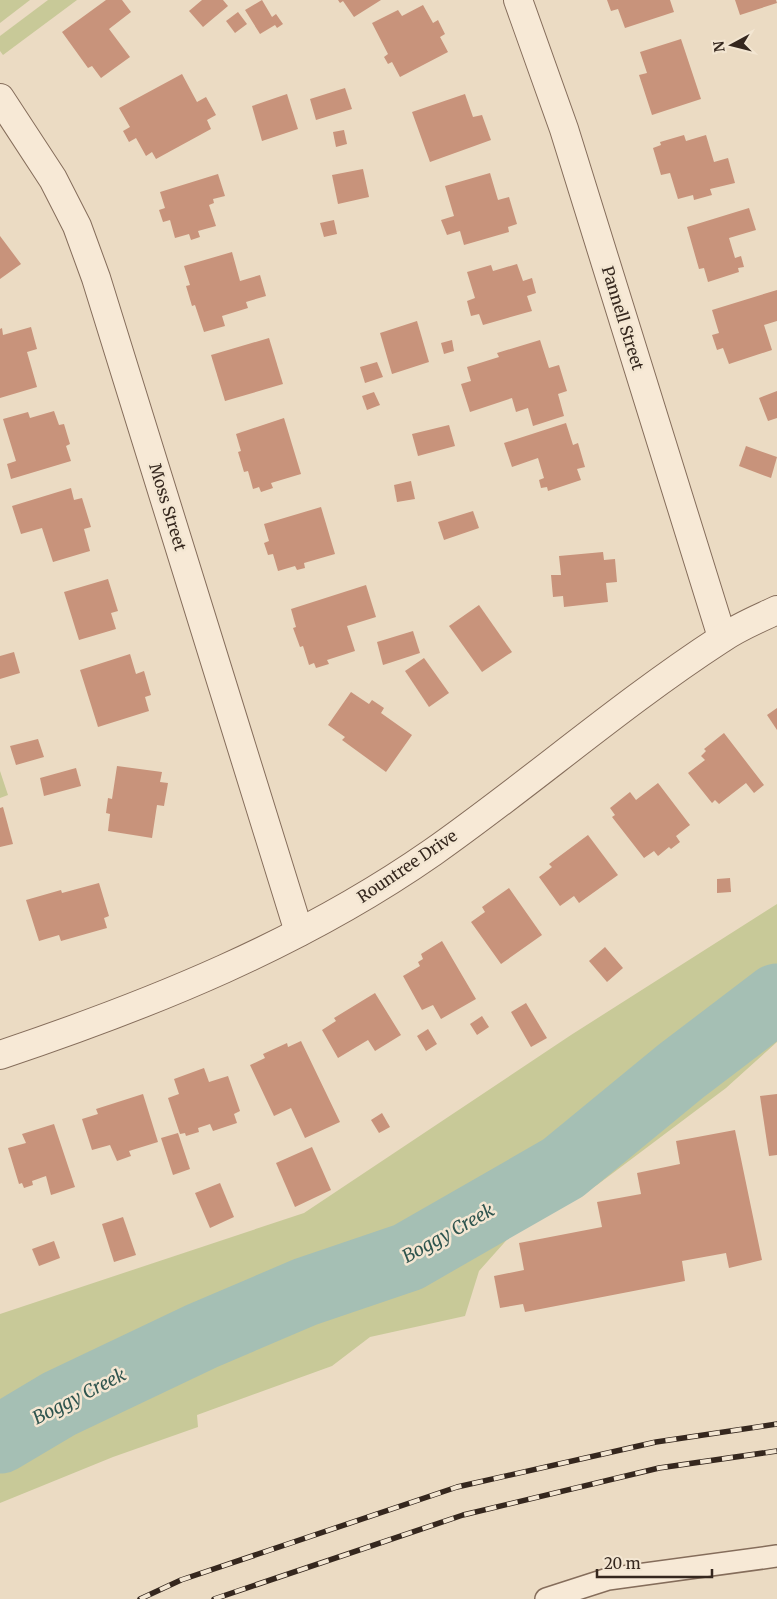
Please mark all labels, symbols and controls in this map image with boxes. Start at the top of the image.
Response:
north arrow [707,20,757,70]
text: N [709,40,729,53]
street label: Pannell Street [598,264,649,373]
street label: Moss Street [145,461,191,554]
street label: Rountree Drive [353,825,461,907]
water label: Boggy Creek [398,1198,498,1268]
water label: Boggy Creek [28,1363,130,1429]
scale bar [597,1546,712,1578]
text: 20 m [604,1554,641,1573]

